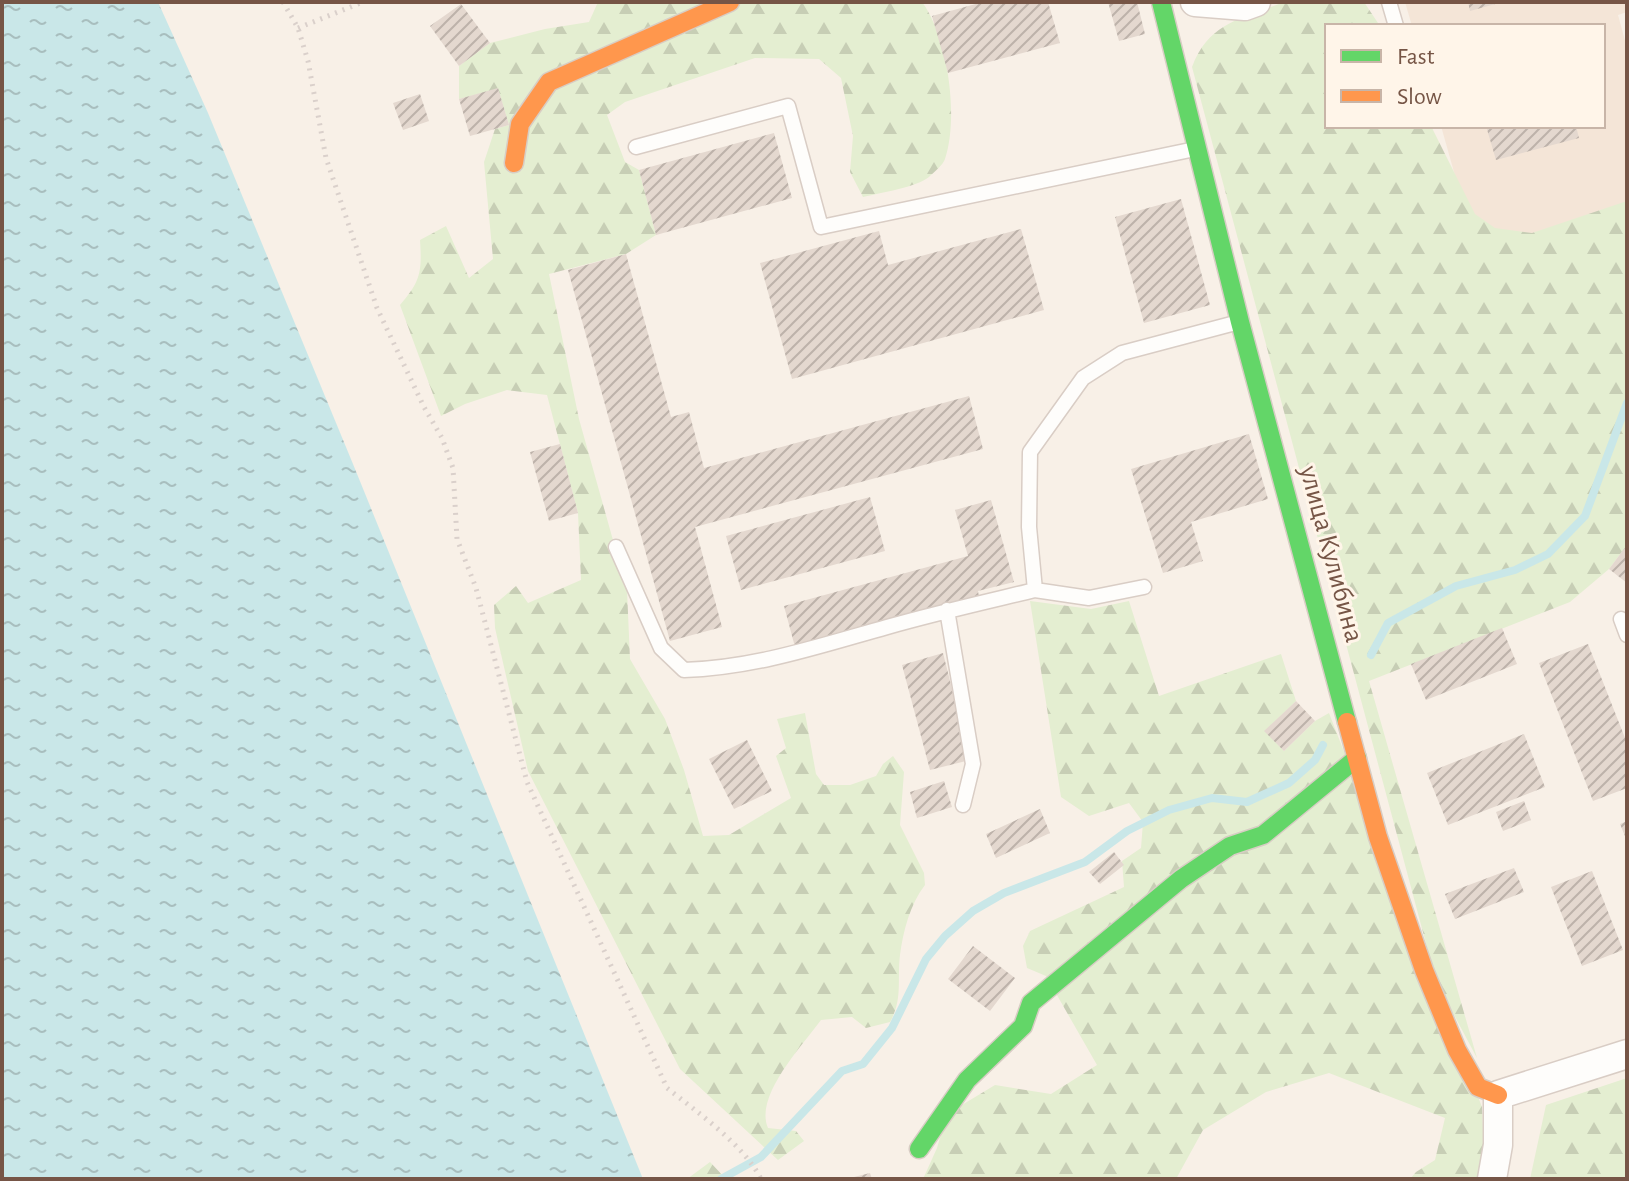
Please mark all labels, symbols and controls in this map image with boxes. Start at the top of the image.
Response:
legend [1325,24,1605,128]
text: Fast [1397,45,1435,69]
text: Slow [1397,85,1442,109]
street label: улица Кулибина [1294,462,1368,645]

